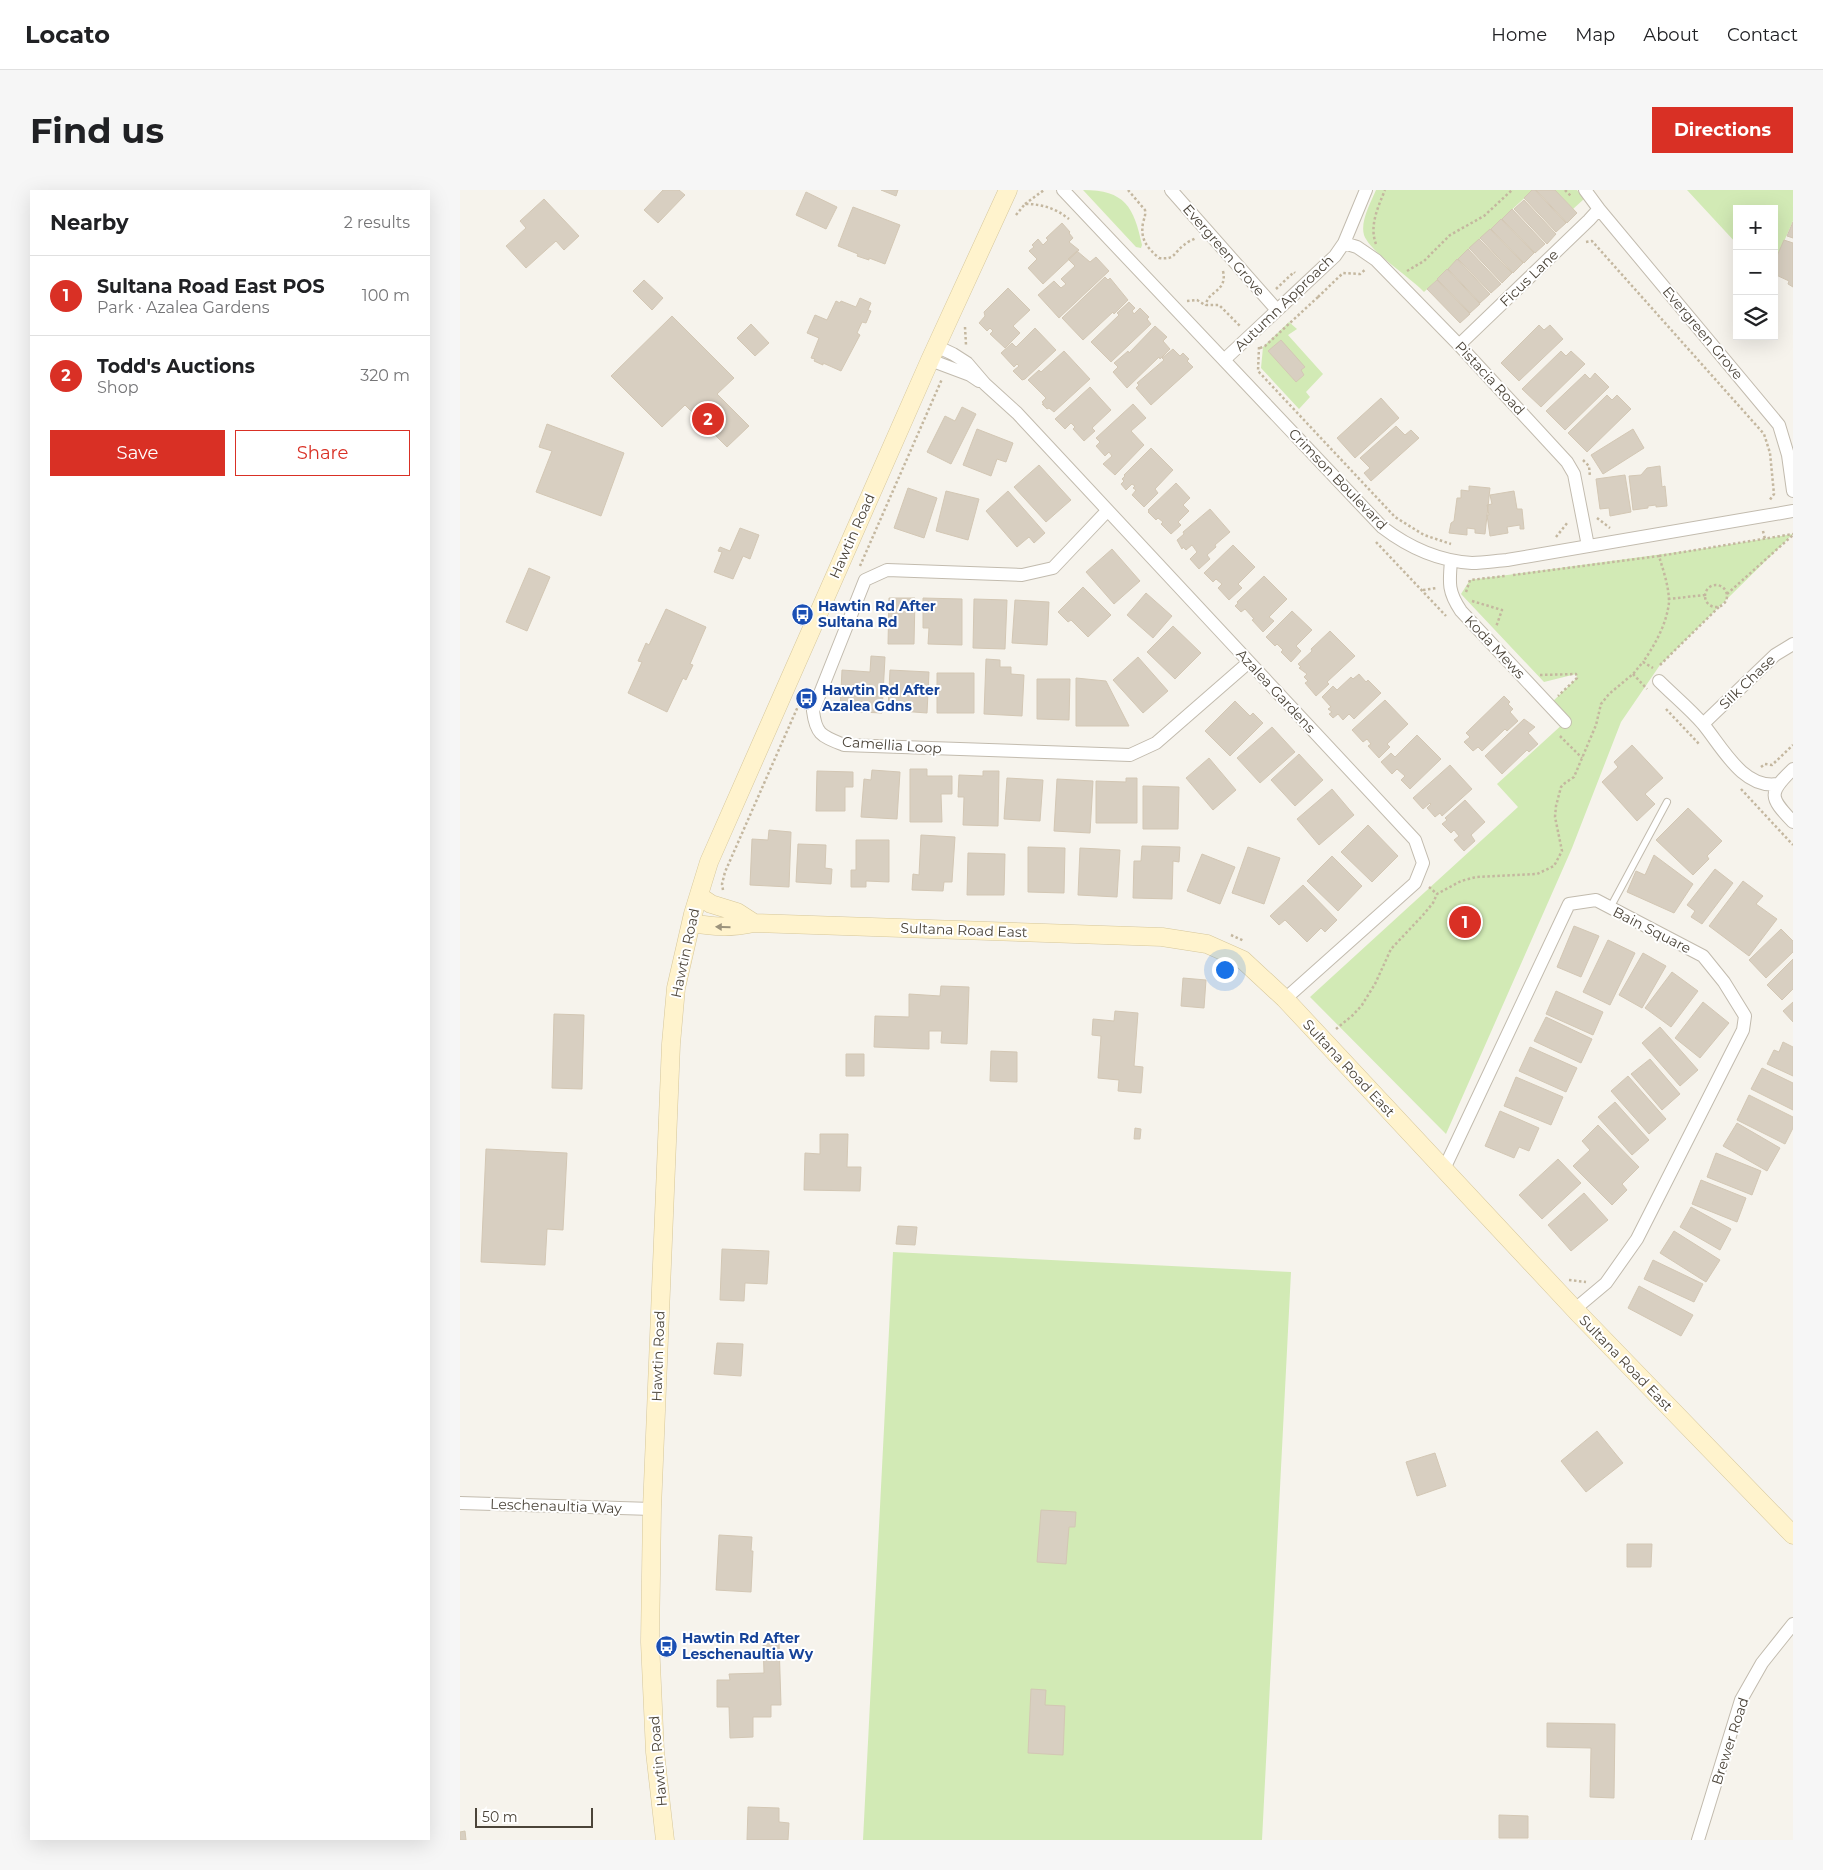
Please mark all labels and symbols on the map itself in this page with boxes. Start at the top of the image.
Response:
street label: Evergreen Grove [1179,200,1269,300]
street label: Ficus Lane [1496,246,1562,310]
street label: Autumn Approach [1231,251,1337,355]
street label: Evergreen Grove [1659,283,1747,383]
street label: Pistacia Road [1451,337,1529,419]
pin: 2 [692,400,724,438]
street label: Crimson Boulevard [1285,425,1391,533]
street label: Hawtin Road [825,491,879,581]
place label: Hawtin Rd After Sultana Rd [818,597,936,631]
bus stop icon: Hawtin Rd After Sultana Rd [790,602,814,626]
street label: Koda Mews [1461,611,1529,683]
street label: Azalea Gardens [1233,645,1320,737]
street label: Silk Chase [1715,651,1779,713]
place label: Hawtin Rd After Azalea Gdns [821,681,940,715]
bus stop icon: Hawtin Rd After Azalea Gdns [794,686,818,710]
street label: Camellia Loop [842,733,942,757]
pin: 1 [1449,903,1481,941]
street label: Bain Square [1610,903,1694,957]
street label: Hawtin Road [667,907,703,999]
street label: Sultana Road East [900,919,1028,941]
one-way arrow [714,923,730,931]
your location [1212,957,1238,983]
street label: Sultana Road East [1299,1015,1399,1121]
street label: Hawtin Road [647,1310,669,1402]
street label: Sultana Road East [1575,1311,1677,1415]
street label: Leschenaultia Way [490,1495,623,1517]
place label: Hawtin Rd After Leschenaultia Wy [682,1629,814,1663]
bus stop icon: Hawtin Rd After Leschenaultia Wy [654,1634,678,1658]
street label: Brewer Road [1707,1695,1753,1787]
street label: Hawtin Road [645,1715,671,1807]
scale bar [475,1805,592,1828]

